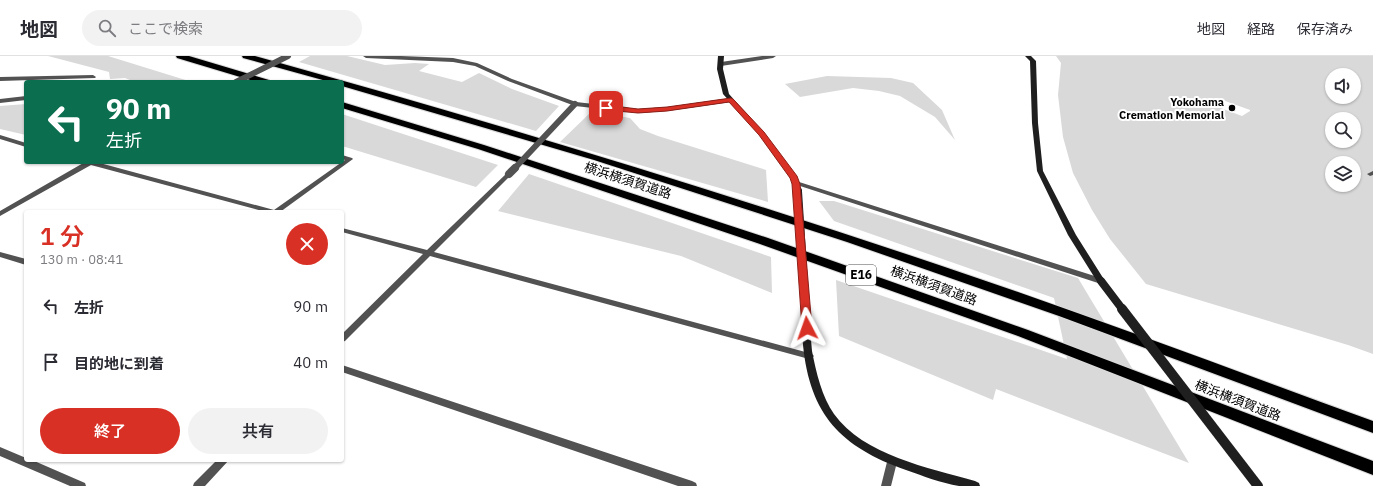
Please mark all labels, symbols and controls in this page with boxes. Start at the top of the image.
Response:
search box [82,10,362,46]
text: 地図 [20,17,58,41]
icon: search [96,17,118,39]
text: ここで検索 [128,19,203,38]
text: 地図 [1197,20,1225,38]
text: 経路 [1247,20,1275,38]
text: 保存済み [1297,20,1353,38]
map controls [1325,68,1361,192]
button: sound [1325,68,1361,104]
text: 90 m [106,90,171,127]
pin [589,91,623,125]
place label: Yokohama Cremation Memorial [1119,95,1225,122]
icon: left [40,96,92,148]
icon: arrive [595,97,617,119]
marker: Yokohama Cremation Memorial [1227,103,1237,113]
button: search [1325,112,1361,148]
text: 左折 [106,129,142,152]
button: layers [1325,156,1361,192]
street label: 横浜横須賀道路 [582,158,674,203]
text: 1 分 [40,220,84,252]
button: close [286,223,328,265]
text: 130 m · 08:41 [40,251,123,268]
street label: 横浜横須賀道路 [888,262,979,309]
road number: E16 [846,265,876,285]
icon: left [40,295,62,317]
text: 90 m [293,297,328,316]
text: 左折 [74,298,104,317]
position arrow [786,307,828,349]
icon: arrive [40,351,62,373]
text: 40 m [293,353,328,372]
text: 目的地に到着 [74,354,164,373]
street label: 横浜横須賀道路 [1192,376,1283,425]
button: 終了 [40,408,180,454]
button: 共有 [188,408,328,454]

